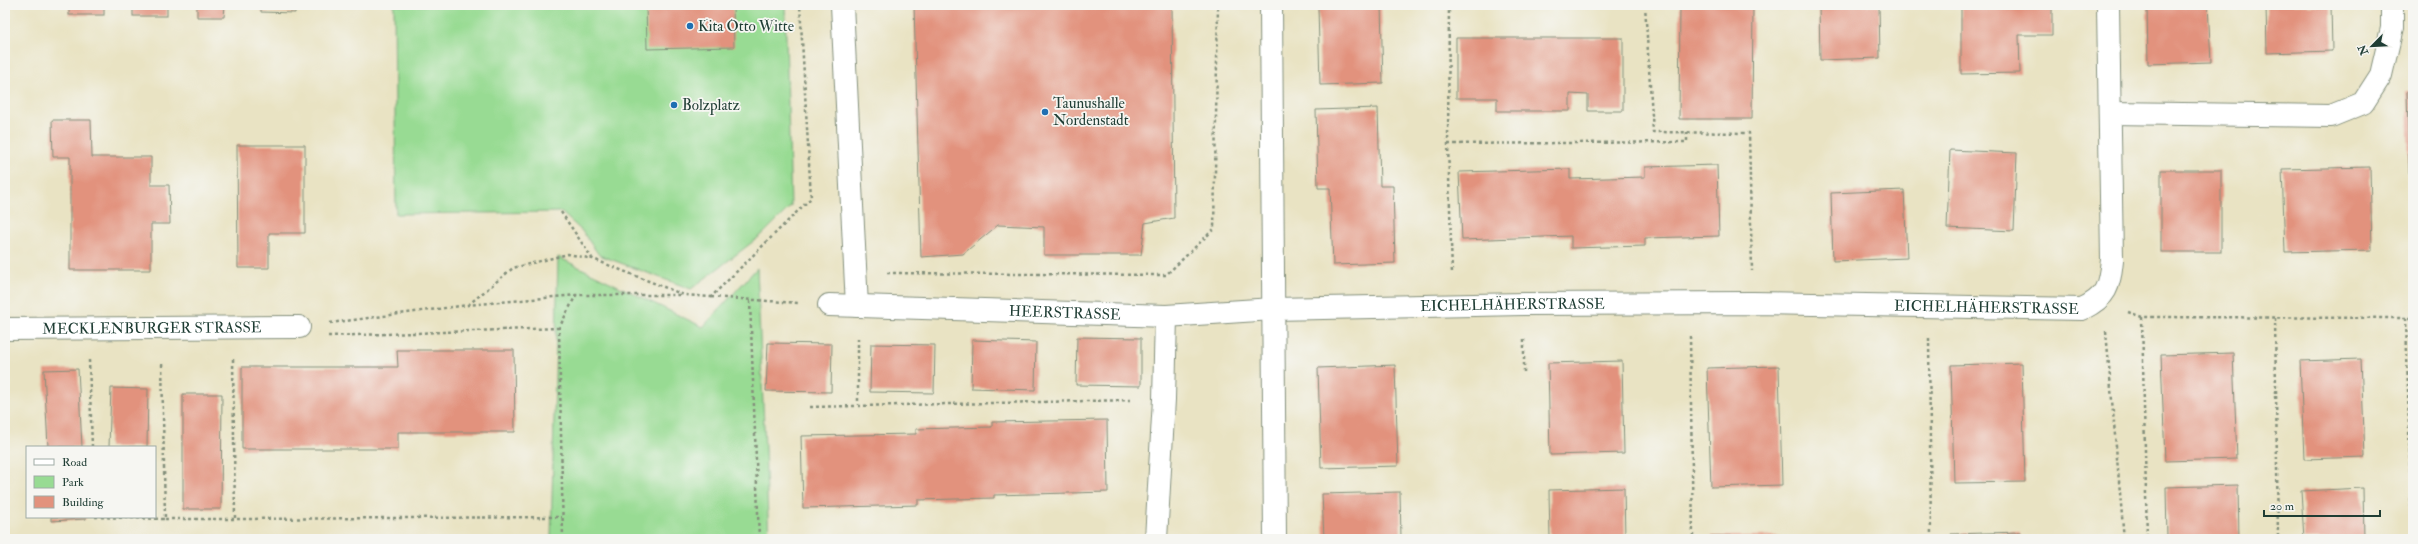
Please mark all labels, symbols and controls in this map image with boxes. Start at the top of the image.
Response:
place label: Kita Otto Witte [698,17,794,36]
marker: Kita Otto Witte [685,21,695,31]
north arrow [2352,26,2392,66]
text: N [2355,42,2372,58]
place label: Taunushalle Nordenstadt [1053,94,1129,130]
place label: Bolzplatz [682,96,740,116]
marker: Bolzplatz [669,100,679,110]
marker: Taunushalle Nordenstadt [1040,107,1050,117]
street label: EICHELHÄHERSTRASSE [1420,294,1605,316]
street label: EICHELHÄHERSTRASSE [1894,296,2079,318]
street label: HEERSTRASSE [1009,301,1121,324]
street label: MECKLENBURGER STRASSE [42,318,262,338]
legend [26,446,156,518]
text: Road [62,455,87,470]
text: Park [62,475,84,490]
scale bar [2264,492,2380,518]
text: Building [62,495,105,510]
text: 20 m [2270,499,2295,514]

